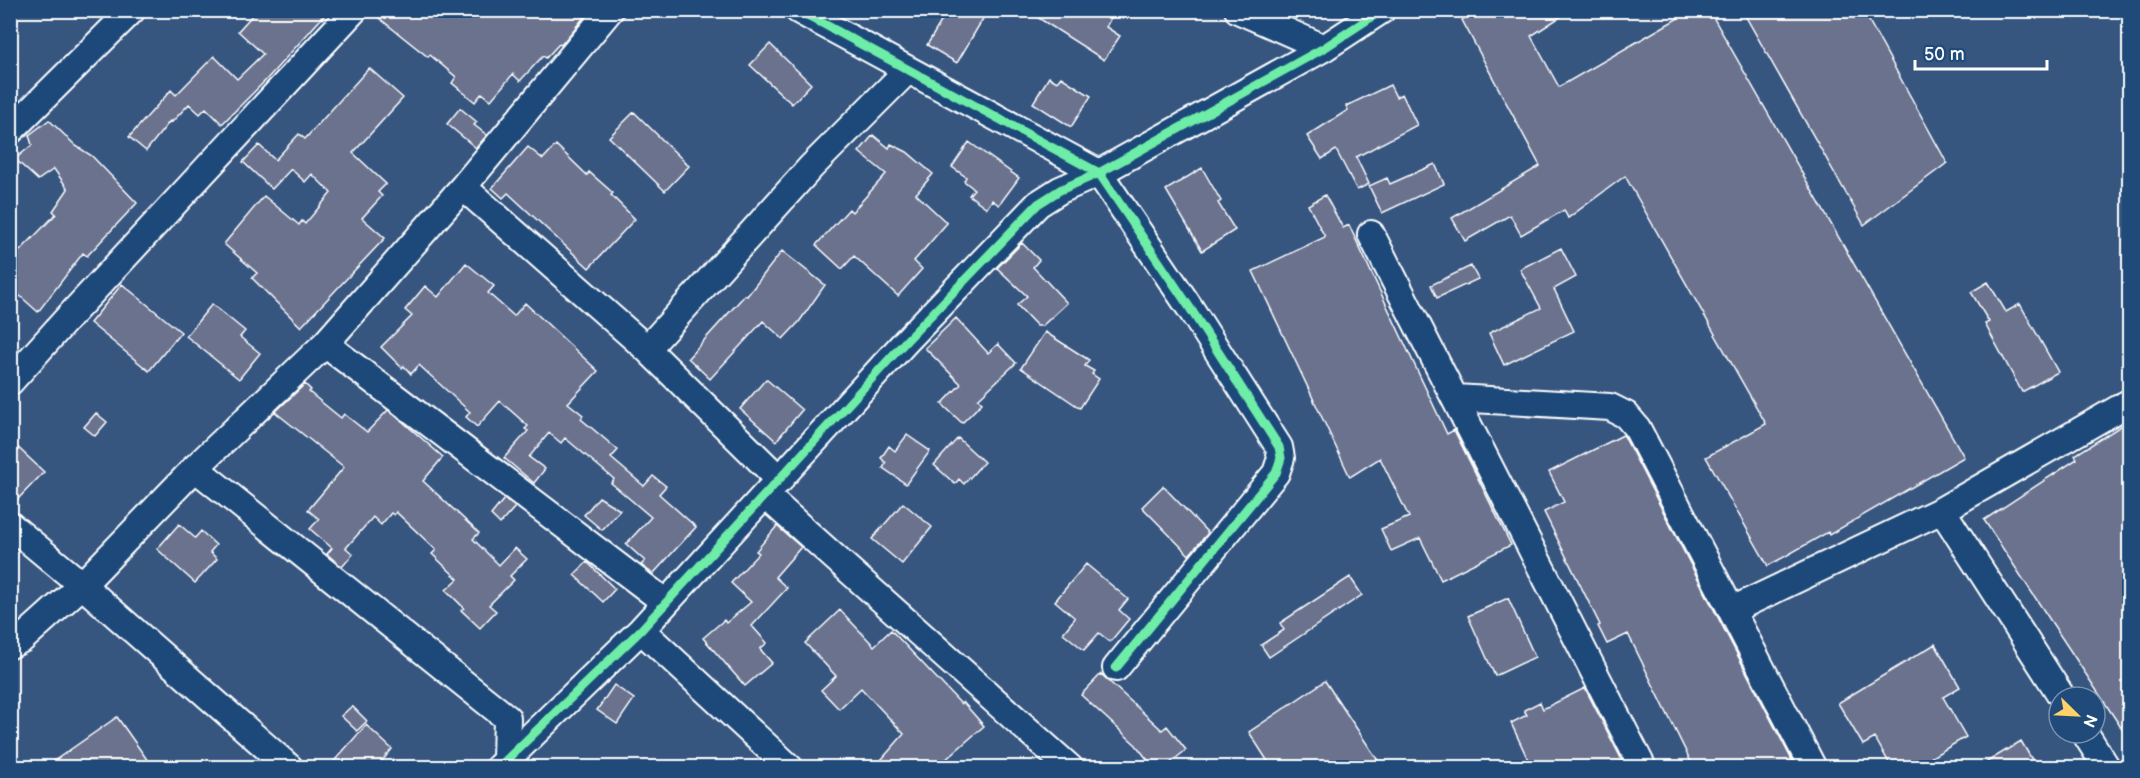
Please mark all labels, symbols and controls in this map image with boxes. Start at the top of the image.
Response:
scale bar [1915,33,2047,71]
text: 50 m [1924,44,1965,65]
north arrow [2047,685,2107,745]
text: N [2078,711,2100,730]

